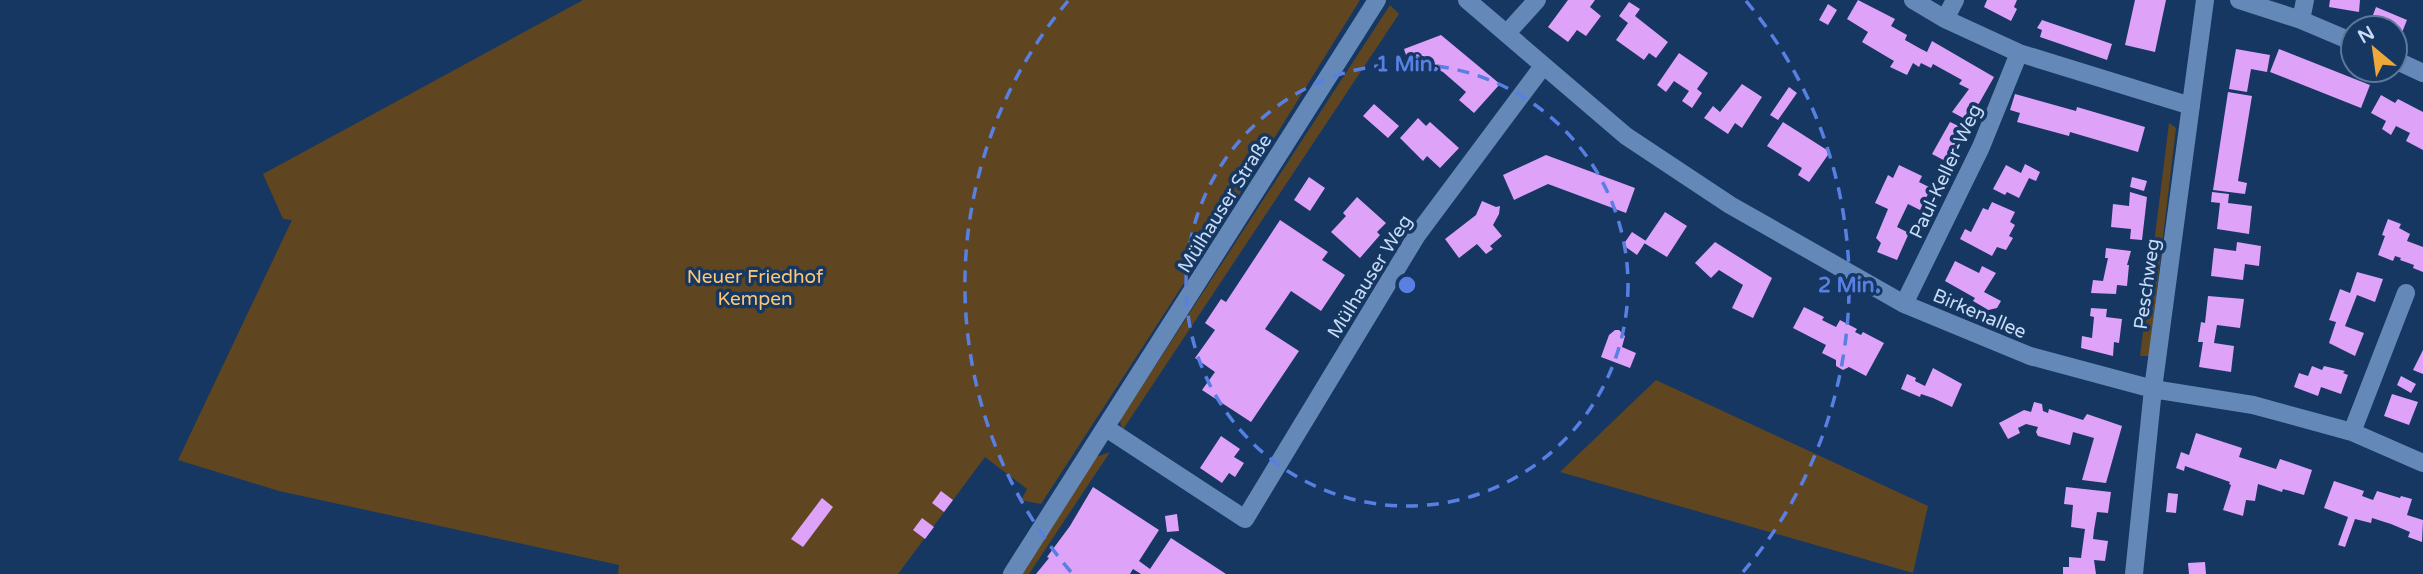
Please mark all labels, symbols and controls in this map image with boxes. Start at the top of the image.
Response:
north arrow [2339,14,2409,84]
text: N [2354,22,2378,48]
text: 1 Min. [1376,52,1438,77]
street label: Paul-Keller-Weg [1905,101,1987,242]
street label: Mülhauser Straße [1173,130,1276,277]
street label: Mülhauser Weg [1323,211,1417,342]
street label: Peschweg [2130,237,2164,331]
park label: Neuer Friedhof Kempen [687,266,824,310]
centre of rings [1395,273,1419,297]
text: 2 Min. [1818,273,1880,298]
street label: Birkenallee [1930,284,2030,343]

